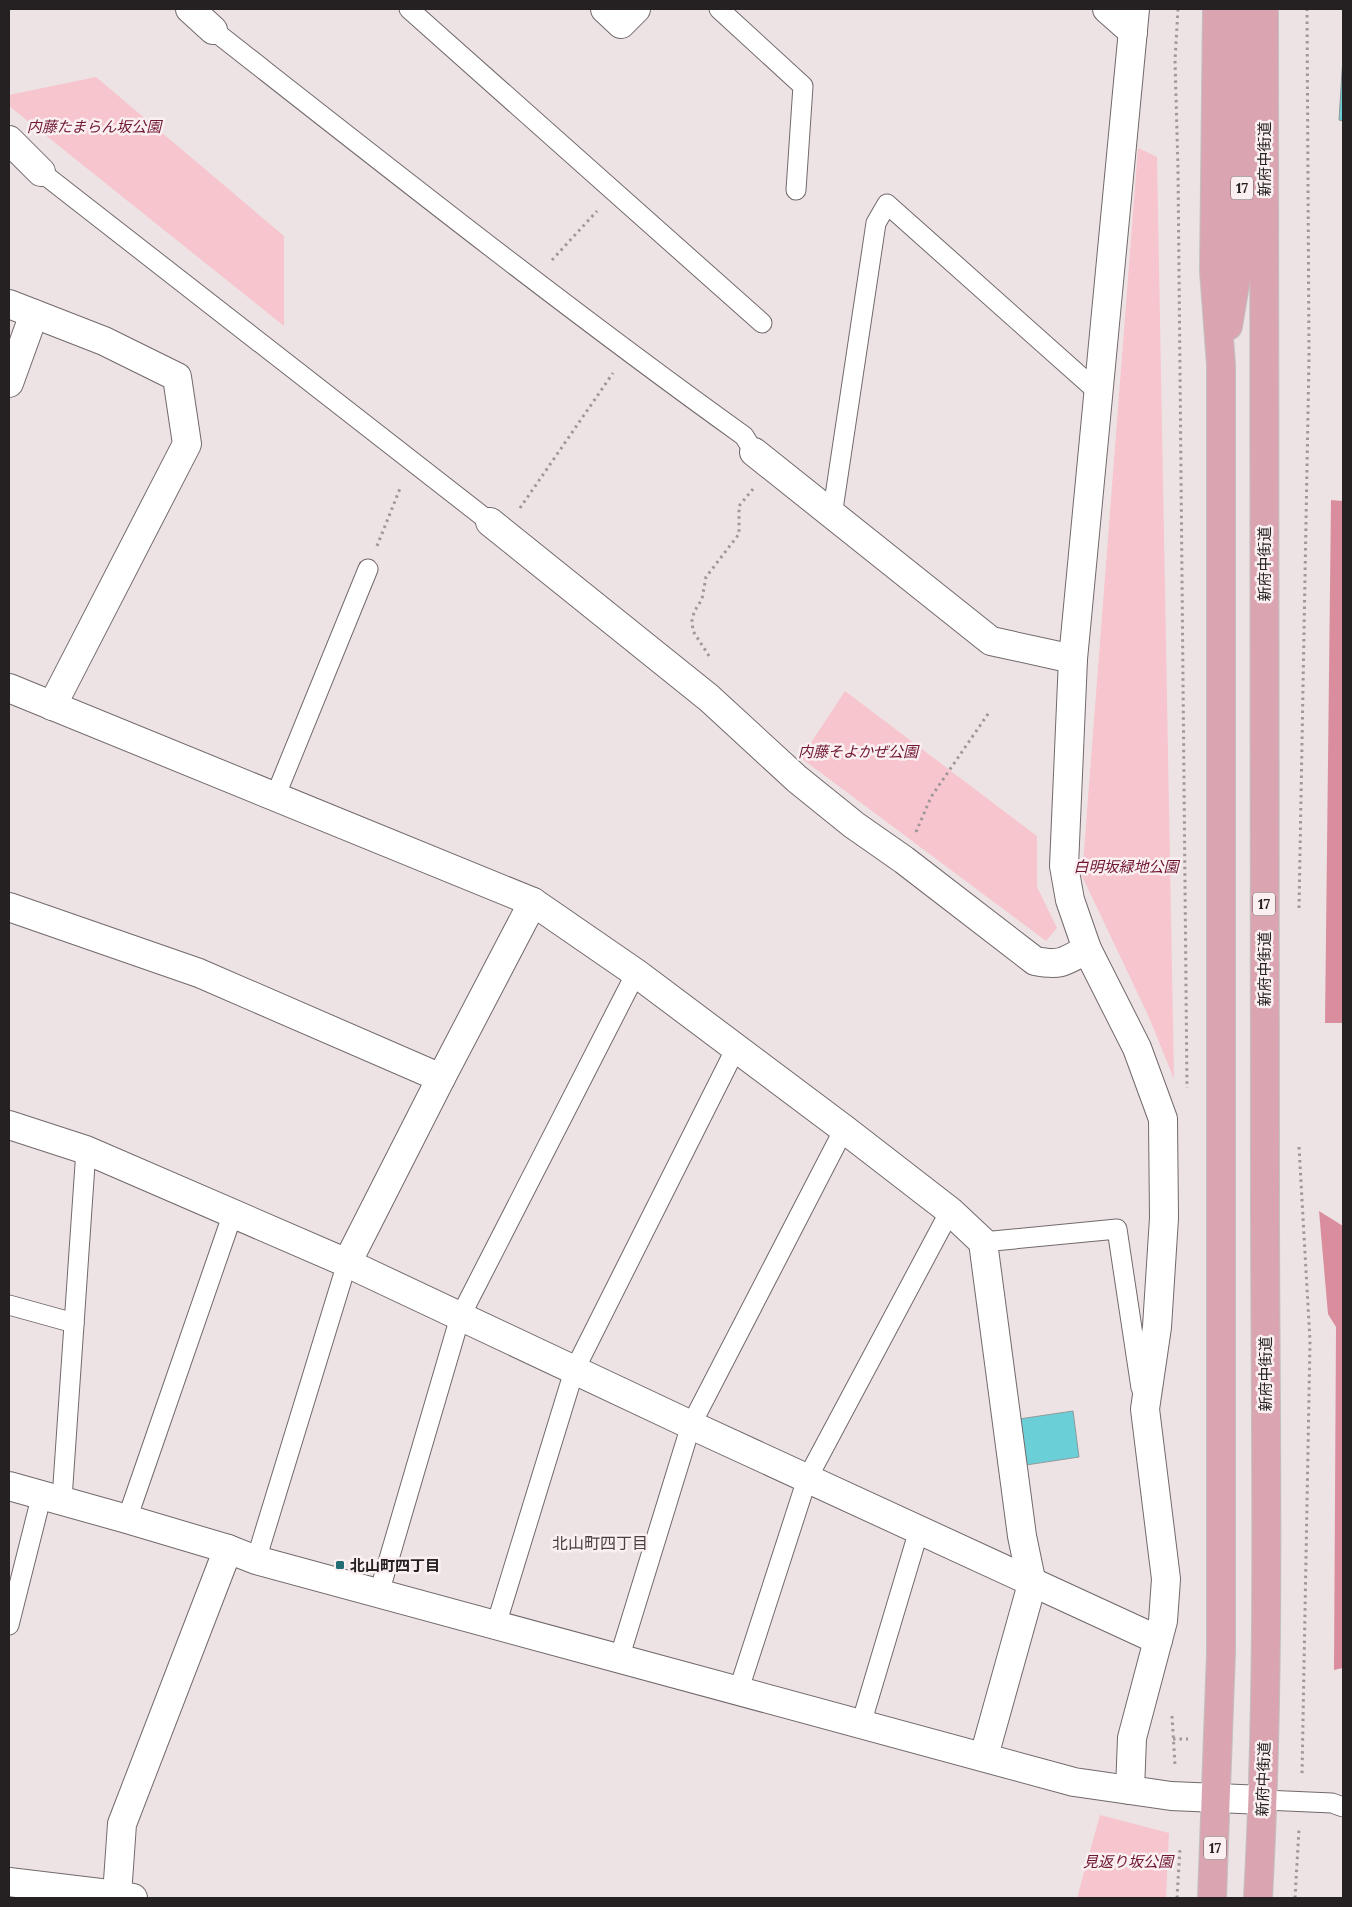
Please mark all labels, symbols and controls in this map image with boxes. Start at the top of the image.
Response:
park label: 内藤たまらん坂公園 [27,117,163,136]
street label: 新府中街道 [1255,121,1274,197]
road number: 17 [1231,177,1253,200]
street label: 新府中街道 [1255,526,1274,602]
park label: 内藤そよかぜ公園 [798,742,920,761]
park label: 白明坂緑地公園 [1073,857,1180,876]
road number: 17 [1253,892,1275,916]
street label: 新府中街道 [1255,931,1274,1007]
street label: 新府中街道 [1256,1336,1275,1412]
district label: 北山町四丁目 [552,1533,648,1553]
place label: 北山町四丁目 [350,1556,440,1575]
marker: 北山町四丁目 [334,1559,346,1571]
street label: 新府中街道 [1252,1741,1274,1817]
road number: 17 [1204,1836,1226,1860]
park label: 見返り坂公園 [1083,1852,1175,1871]

